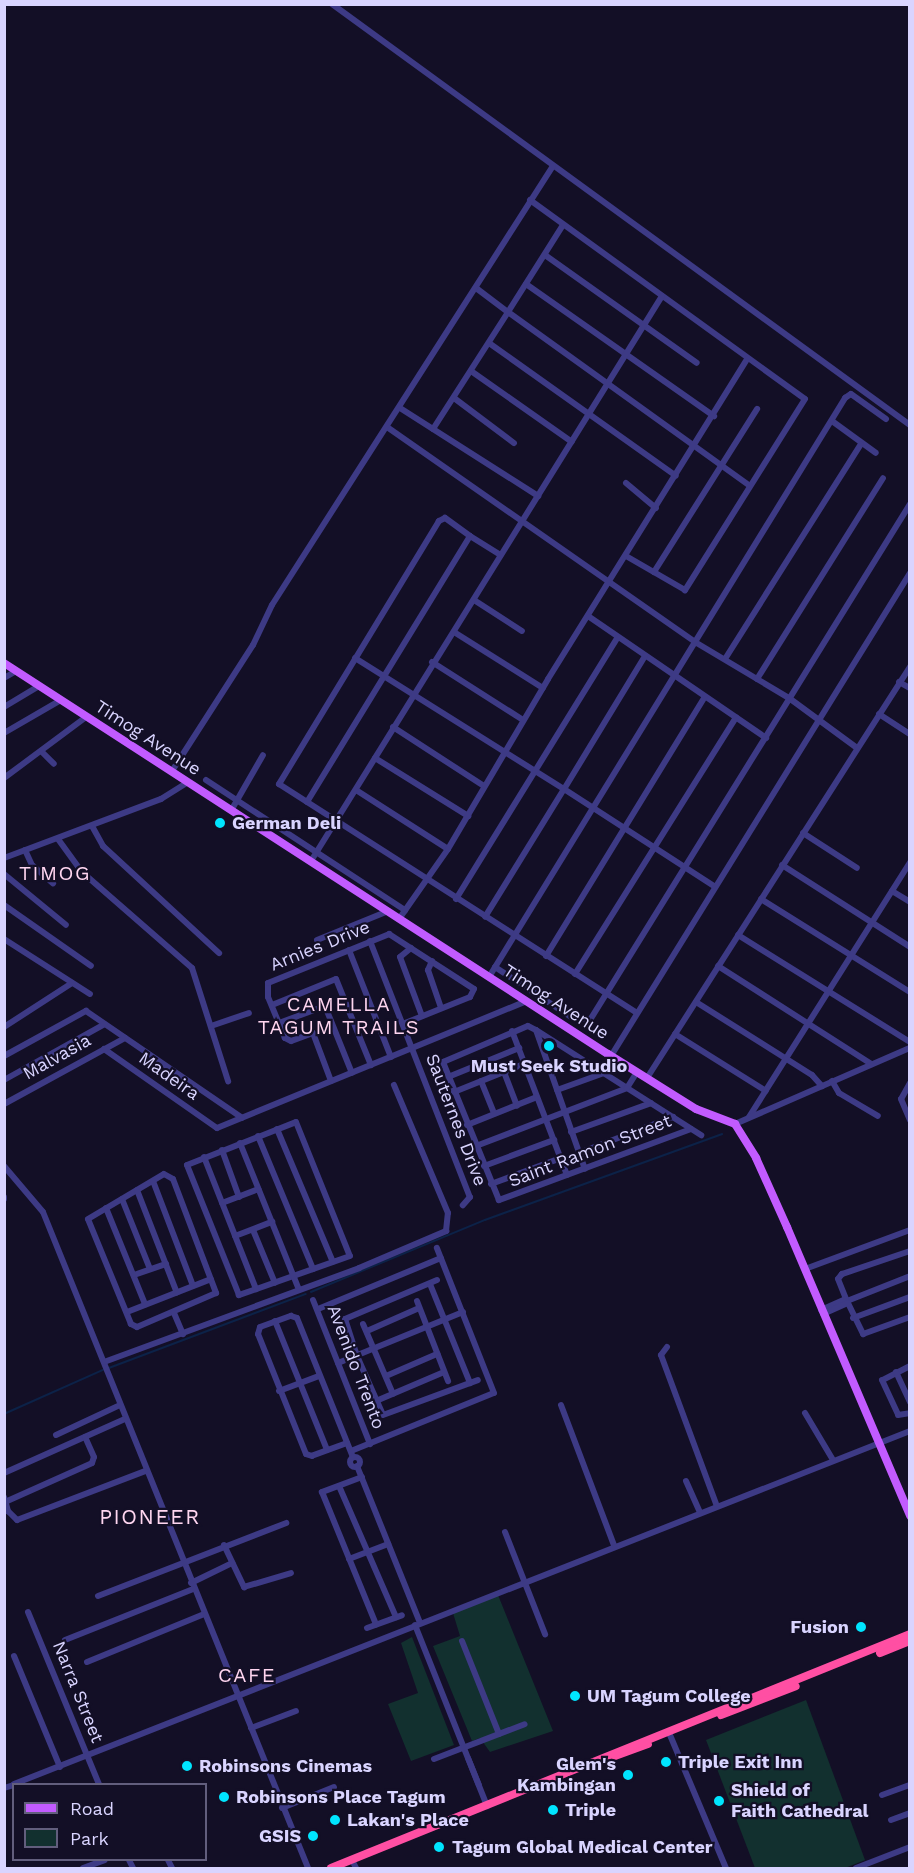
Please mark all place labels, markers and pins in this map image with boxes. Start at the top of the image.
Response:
place label: German Deli [232,812,341,834]
marker: German Deli [213,816,227,830]
marker: Must Seek Studio [542,1039,556,1053]
place label: Must Seek Studio [471,1055,627,1077]
place label: Fusion [790,1616,849,1638]
marker: Fusion [854,1620,868,1634]
place label: UM Tagum College [587,1685,751,1707]
marker: UM Tagum College [568,1689,582,1703]
place label: Triple Exit Inn [678,1751,803,1773]
place label: Glem's Kambingan [517,1754,616,1796]
place label: Robinsons Cinemas [199,1755,372,1777]
marker: Triple Exit Inn [659,1755,673,1769]
marker: Robinsons Cinemas [180,1759,194,1773]
marker: Glem's Kambingan [621,1768,635,1782]
place label: Shield of Faith Cathedral [731,1780,868,1822]
place label: Robinsons Place Tagum [236,1786,446,1808]
marker: Robinsons Place Tagum [217,1790,231,1804]
marker: Shield of Faith Cathedral [712,1794,726,1808]
place label: Triple [565,1799,616,1821]
marker: Triple [546,1803,560,1817]
place label: Lakan's Place [347,1809,469,1831]
marker: Lakan's Place [328,1813,342,1827]
place label: GSIS [259,1825,301,1847]
marker: GSIS [306,1829,320,1843]
place label: Tagum Global Medical Center [452,1836,713,1858]
marker: Tagum Global Medical Center [430,1838,448,1856]

